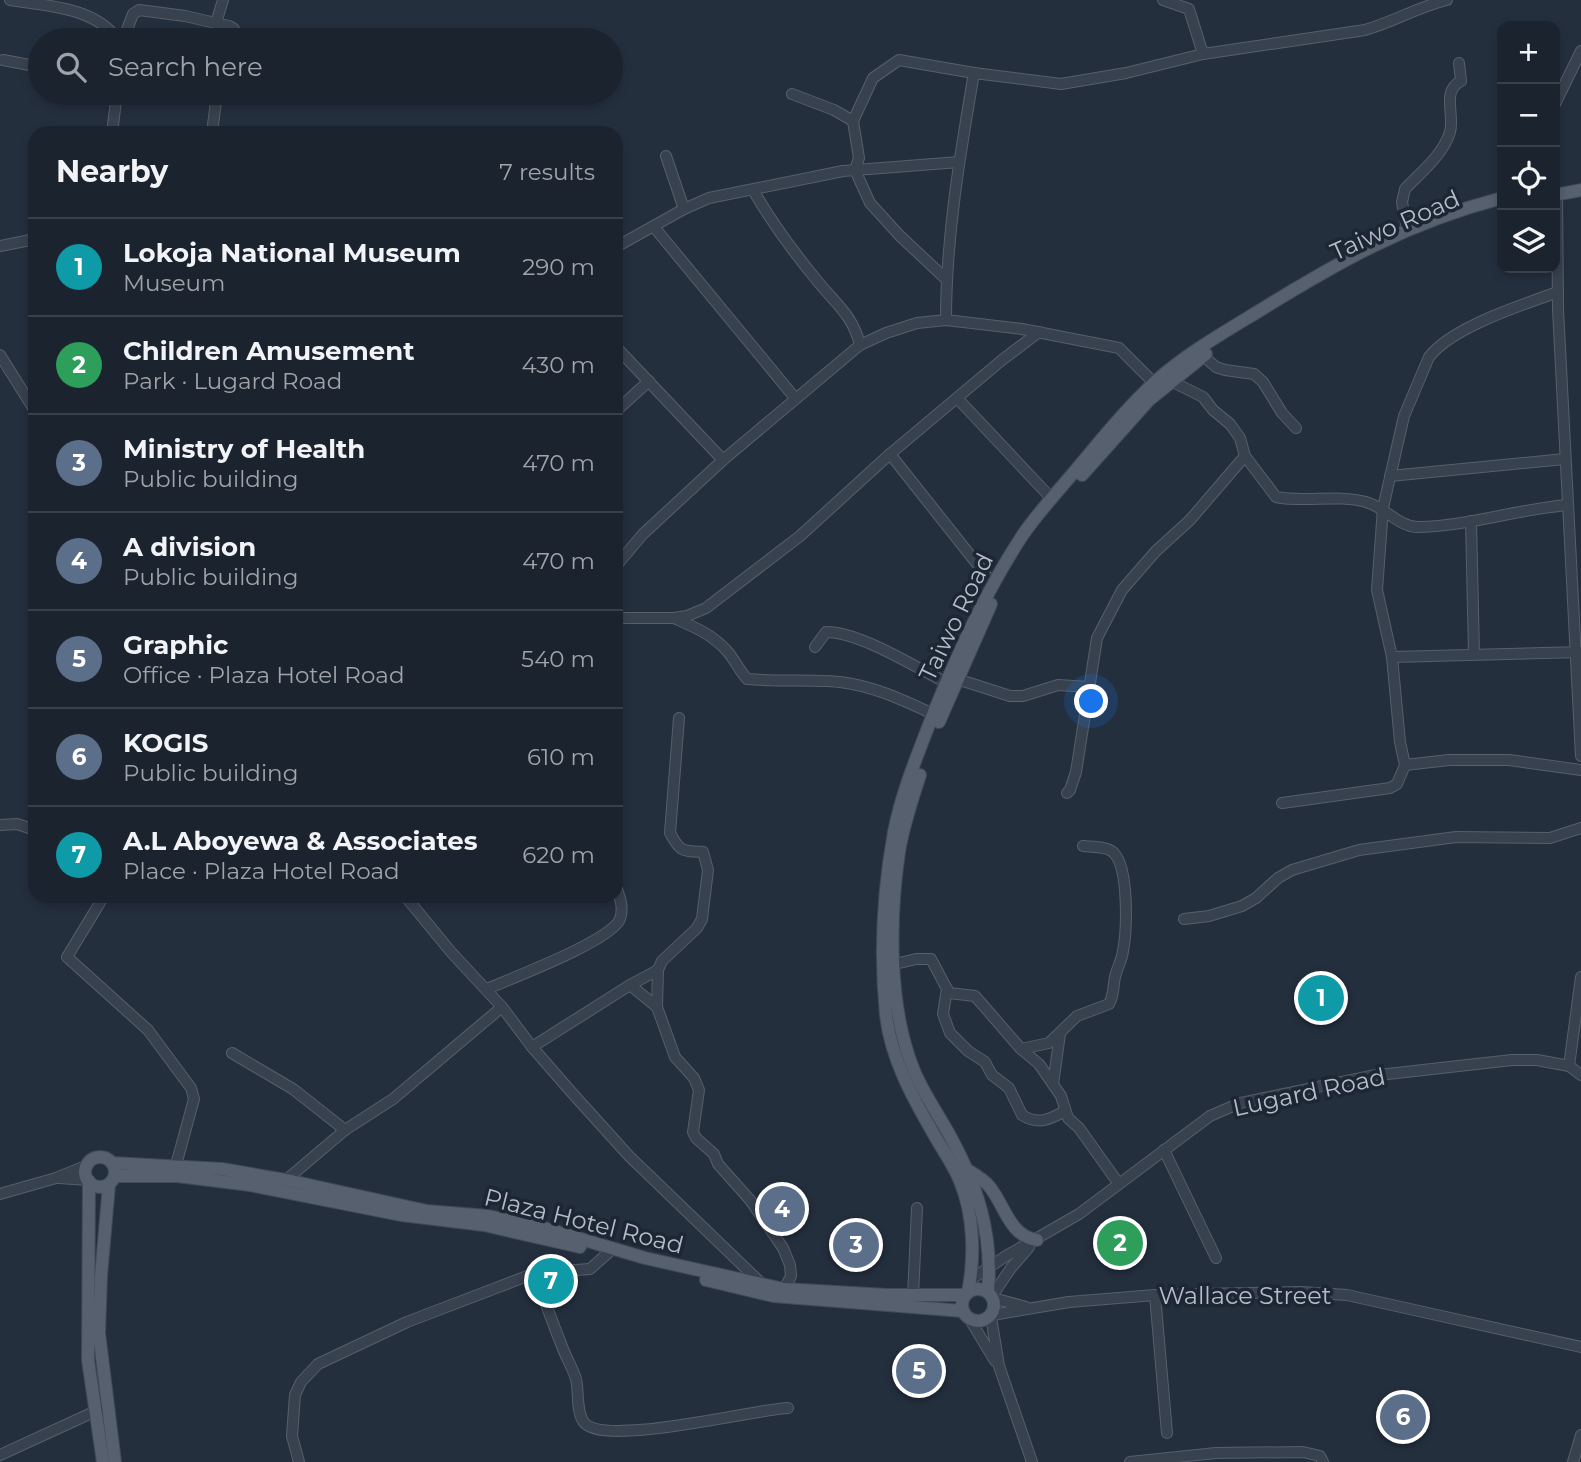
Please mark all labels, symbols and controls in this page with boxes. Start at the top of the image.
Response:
map controls [1497,21,1560,273]
button: + [1497,21,1560,84]
search box [28,28,623,105]
icon: search [52,48,90,86]
text: Search here [108,51,263,83]
button: − [1497,84,1560,147]
button: locate [1497,147,1560,210]
text: Nearby [56,153,168,190]
text: 7 results [499,158,595,186]
street label: Taiwo Road [1326,184,1464,266]
button: layers [1497,210,1560,273]
text: Lokoja National Museum [123,237,461,269]
text: 1 [74,253,84,281]
text: 290 m [522,253,595,281]
text: Museum [123,269,225,297]
text: Children Amusement [123,335,414,367]
text: 2 [72,351,86,379]
text: 430 m [522,351,595,379]
text: Park · Lugard Road [123,367,342,395]
text: Ministry of Health [123,433,365,465]
text: 3 [72,449,86,477]
text: 470 m [522,449,595,477]
text: Public building [123,465,298,493]
text: A division [123,531,256,563]
text: 4 [71,547,87,575]
text: 470 m [522,547,595,575]
street label: Taiwo Road [913,548,999,686]
text: Public building [123,563,298,591]
text: Graphic [123,629,228,661]
text: 5 [72,645,86,673]
text: 540 m [521,645,595,673]
text: Office · Plaza Hotel Road [123,661,404,689]
your location [1074,684,1108,718]
text: KOGIS [123,727,208,759]
text: 6 [72,743,86,771]
text: 610 m [527,743,595,771]
text: Public building [123,759,298,787]
text: A.L Aboyewa & Associates [123,825,478,857]
text: 7 [72,841,86,869]
text: 620 m [522,841,595,869]
text: Place · Plaza Hotel Road [123,857,400,885]
pin: 1 [1298,972,1344,1024]
street label: Lugard Road [1230,1062,1388,1122]
street label: Plaza Hotel Road [481,1182,687,1260]
pin: 4 [759,1183,805,1235]
pin: 2 [1097,1217,1143,1269]
pin: 3 [833,1219,879,1271]
pin: 7 [528,1255,574,1307]
street label: Wallace Street [1158,1281,1332,1310]
pin: 5 [896,1345,942,1397]
pin: 6 [1380,1391,1426,1443]

